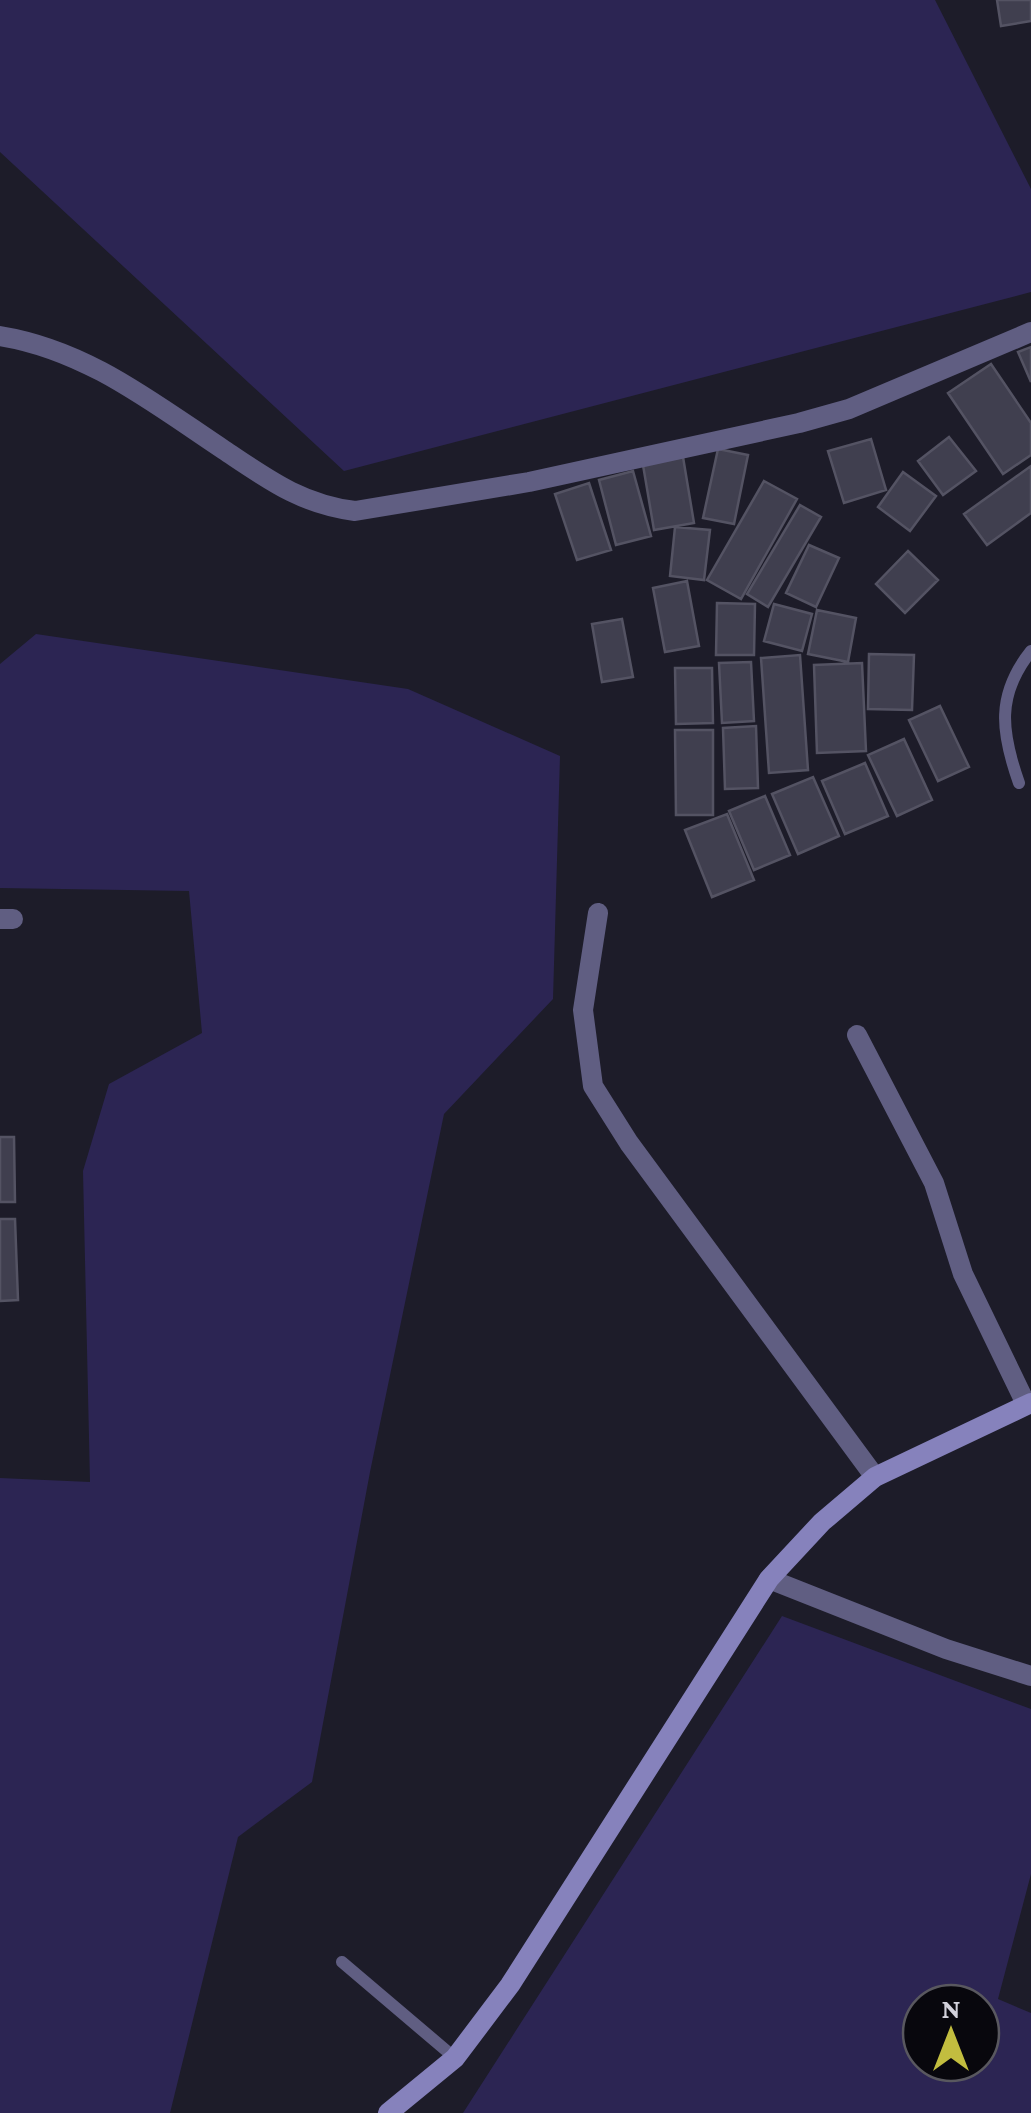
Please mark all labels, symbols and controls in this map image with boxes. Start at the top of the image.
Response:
north arrow [901,1983,1001,2083]
text: N [941,1993,961,2024]

